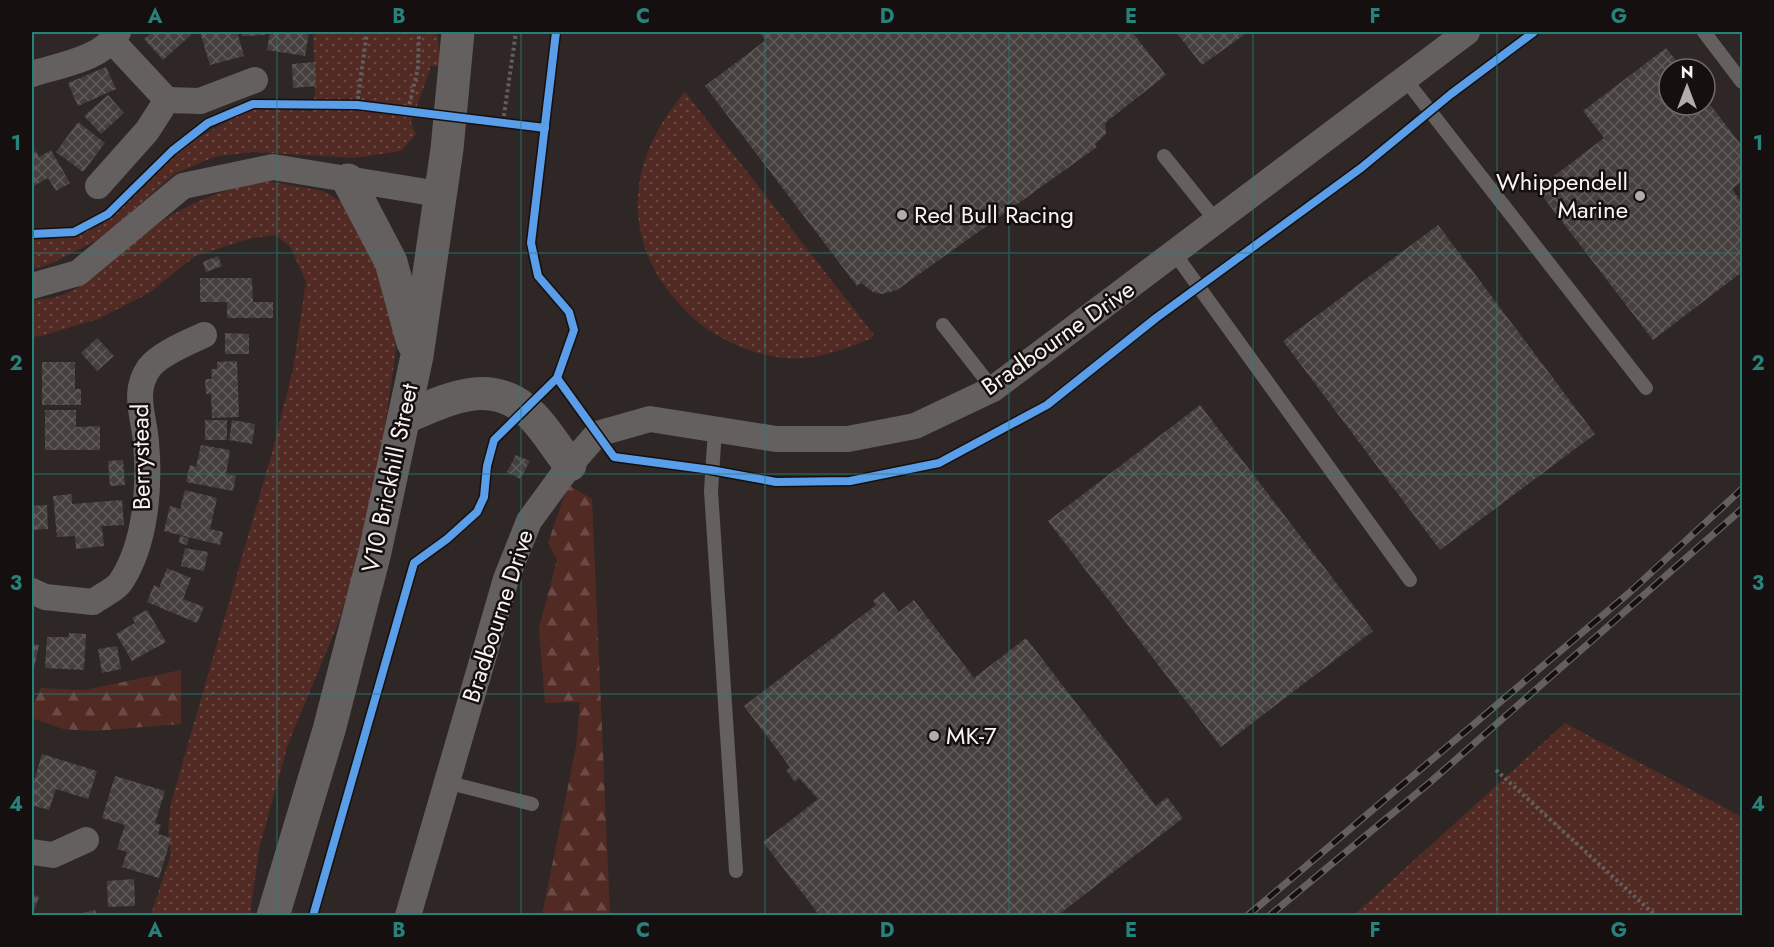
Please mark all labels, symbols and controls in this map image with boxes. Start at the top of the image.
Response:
text: A [147,2,163,31]
text: B [392,2,406,31]
text: C [636,2,650,31]
text: D [880,2,894,31]
text: E [1125,2,1137,31]
text: F [1369,2,1381,31]
text: G [1611,2,1627,31]
north arrow [1657,57,1717,117]
text: N [1681,61,1693,84]
text: 1 [11,129,21,158]
text: 1 [1753,129,1763,158]
place label: Whippendell Marine [1496,164,1628,227]
marker: Whippendell Marine [1633,189,1647,203]
place label: Red Bull Racing [914,197,1074,232]
marker: Red Bull Racing [895,208,909,222]
street label: Bradbourne Drive [974,272,1141,404]
text: 2 [9,349,23,378]
text: 2 [1751,349,1765,378]
street label: V10 Brickhill Street [352,380,427,576]
street label: Berrystead [122,403,159,511]
street label: Bradbourne Drive [453,525,542,707]
text: 3 [10,569,22,598]
text: 3 [1752,569,1764,598]
place label: MK-7 [946,718,997,753]
marker: MK-7 [927,729,941,743]
text: 4 [9,790,23,819]
text: 4 [1751,790,1765,819]
text: A [147,916,163,945]
text: B [392,916,406,945]
text: C [636,916,650,945]
text: D [880,916,894,945]
text: E [1125,916,1137,945]
text: F [1369,916,1381,945]
text: G [1611,916,1627,945]

